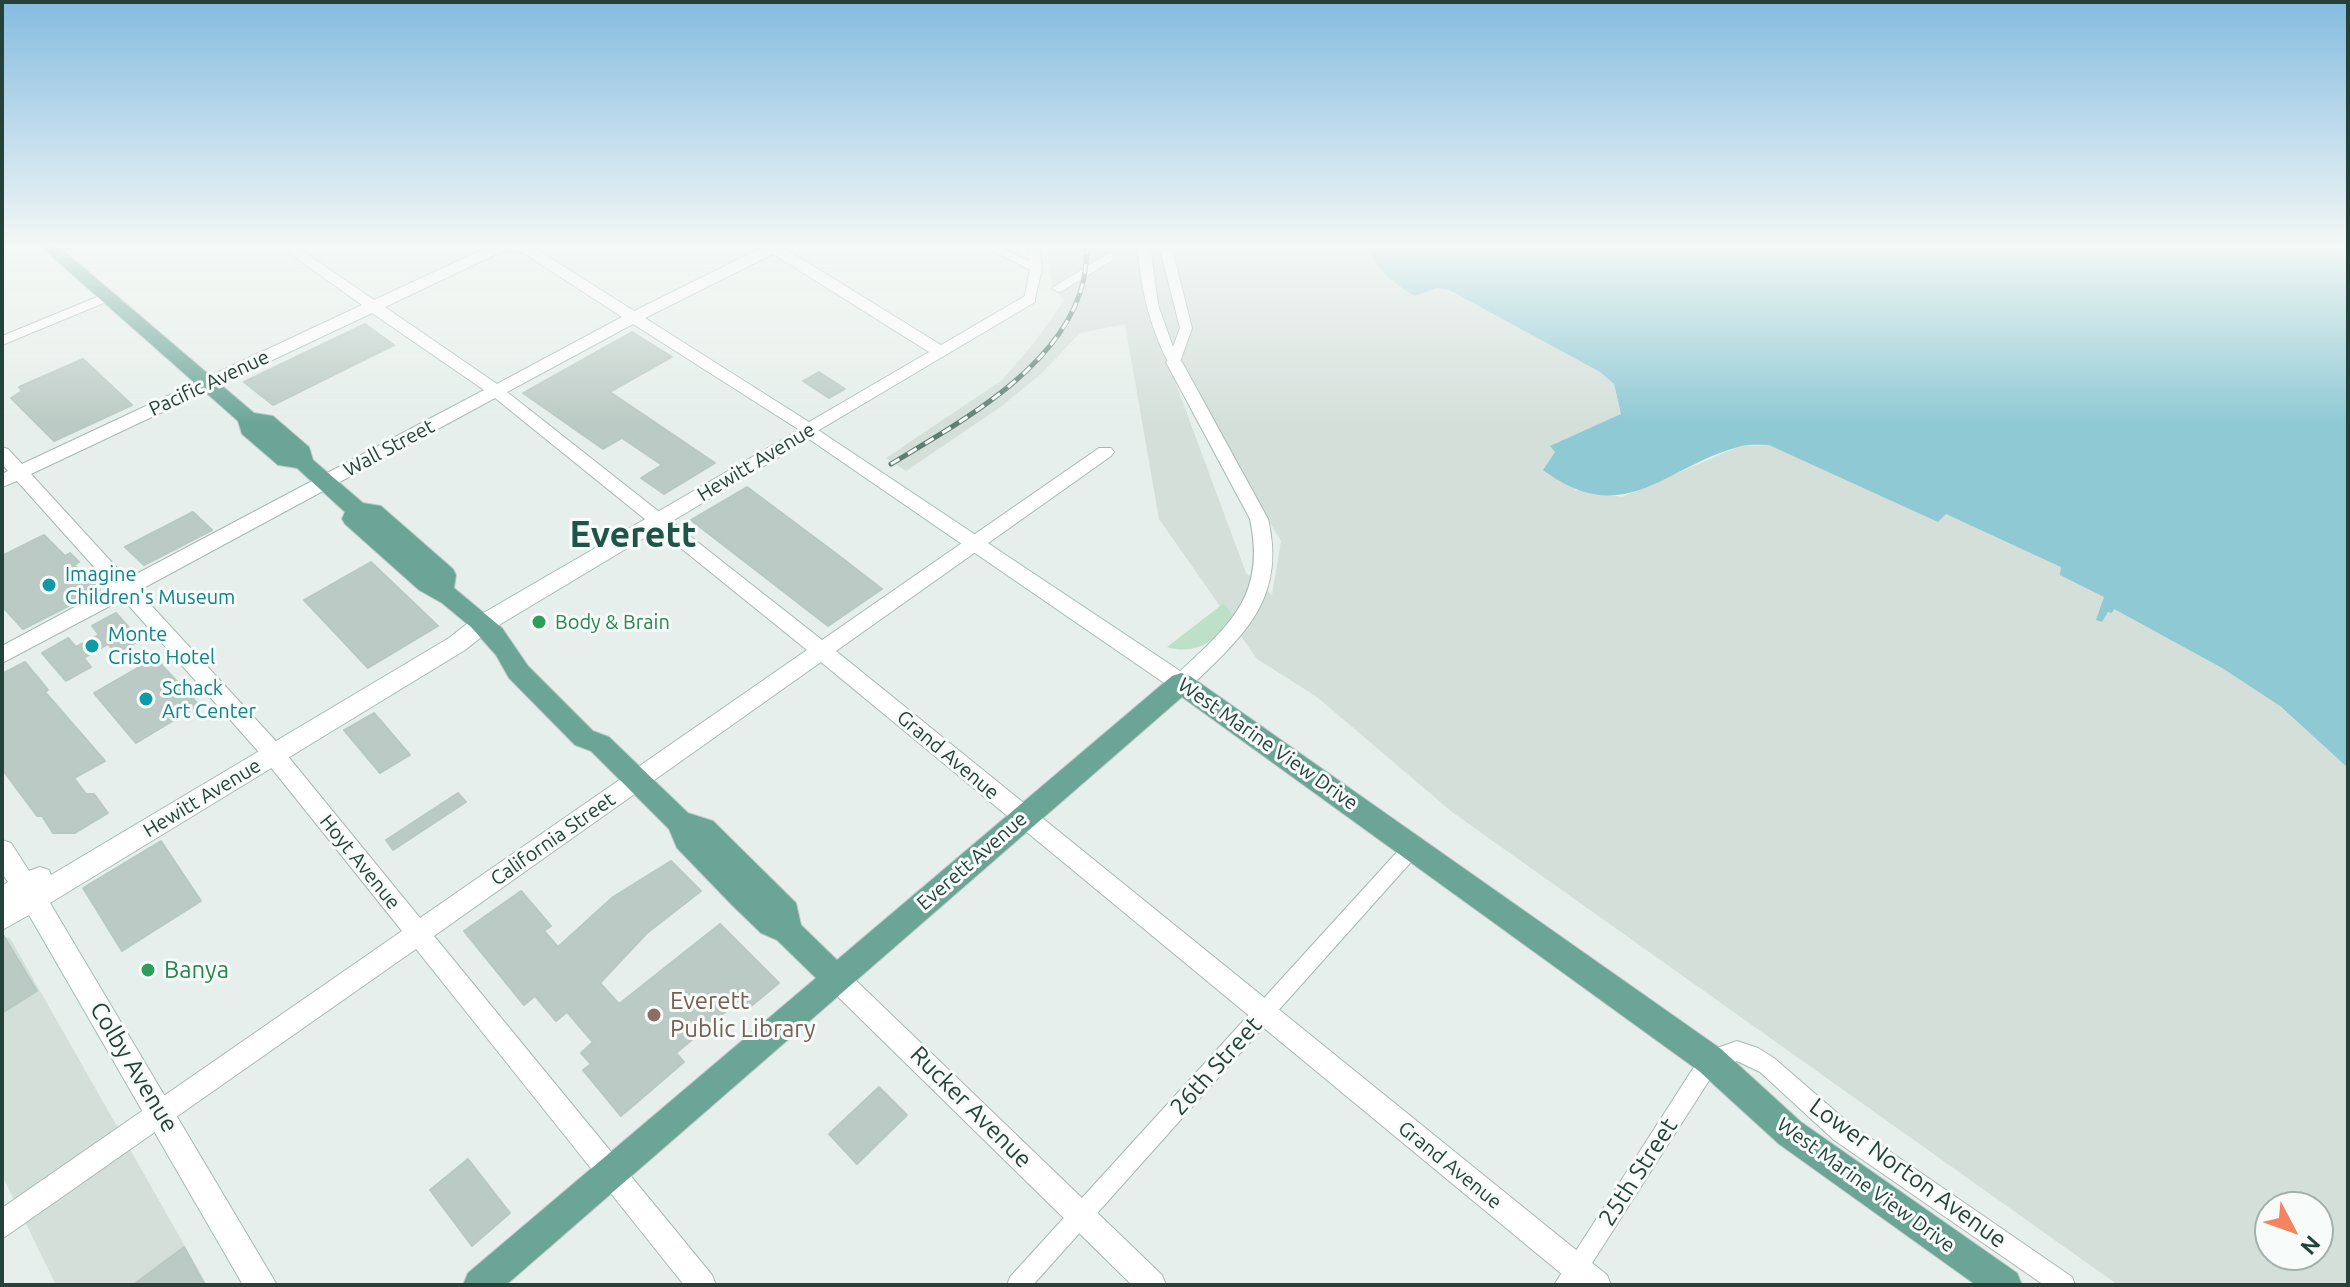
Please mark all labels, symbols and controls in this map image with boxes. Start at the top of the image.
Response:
street label: Pacific Avenue [145,345,273,421]
street label: Wall Street [340,414,438,482]
street label: Hewitt Avenue [693,417,819,507]
district label: Everett [569,513,697,557]
place label: Imagine Children's Museum [65,562,235,609]
marker: Imagine Children's Museum [40,576,58,594]
place label: Body & Brain [555,610,670,634]
marker: Body & Brain [530,613,548,631]
place label: Monte Cristo Hotel [108,622,215,669]
marker: Monte Cristo Hotel [83,637,101,655]
street label: West Marine View Drive [1173,673,1363,815]
place label: Schack Art Center [162,676,256,723]
marker: Schack Art Center [137,690,155,708]
street label: Grand Avenue [892,705,1004,805]
street label: Hewitt Avenue [139,753,265,843]
street label: California Street [486,787,620,891]
street label: Everett Avenue [912,807,1032,915]
street label: Hoyt Avenue [314,810,406,914]
place label: Banya [164,956,229,984]
marker: Banya [139,961,157,979]
place label: Everett Public Library [670,987,816,1043]
street label: Colby Avenue [84,997,184,1137]
marker: Everett Public Library [645,1006,663,1024]
street label: 26th Street [1164,1011,1268,1121]
street label: Rucker Avenue [904,1040,1038,1174]
street label: Lower Norton Avenue [1804,1092,2012,1254]
street label: West Marine View Drive [1772,1112,1960,1258]
street label: 25th Street [1593,1113,1683,1231]
street label: Grand Avenue [1393,1116,1507,1214]
north arrow [2254,1191,2334,1271]
text: N [2296,1231,2326,1260]

